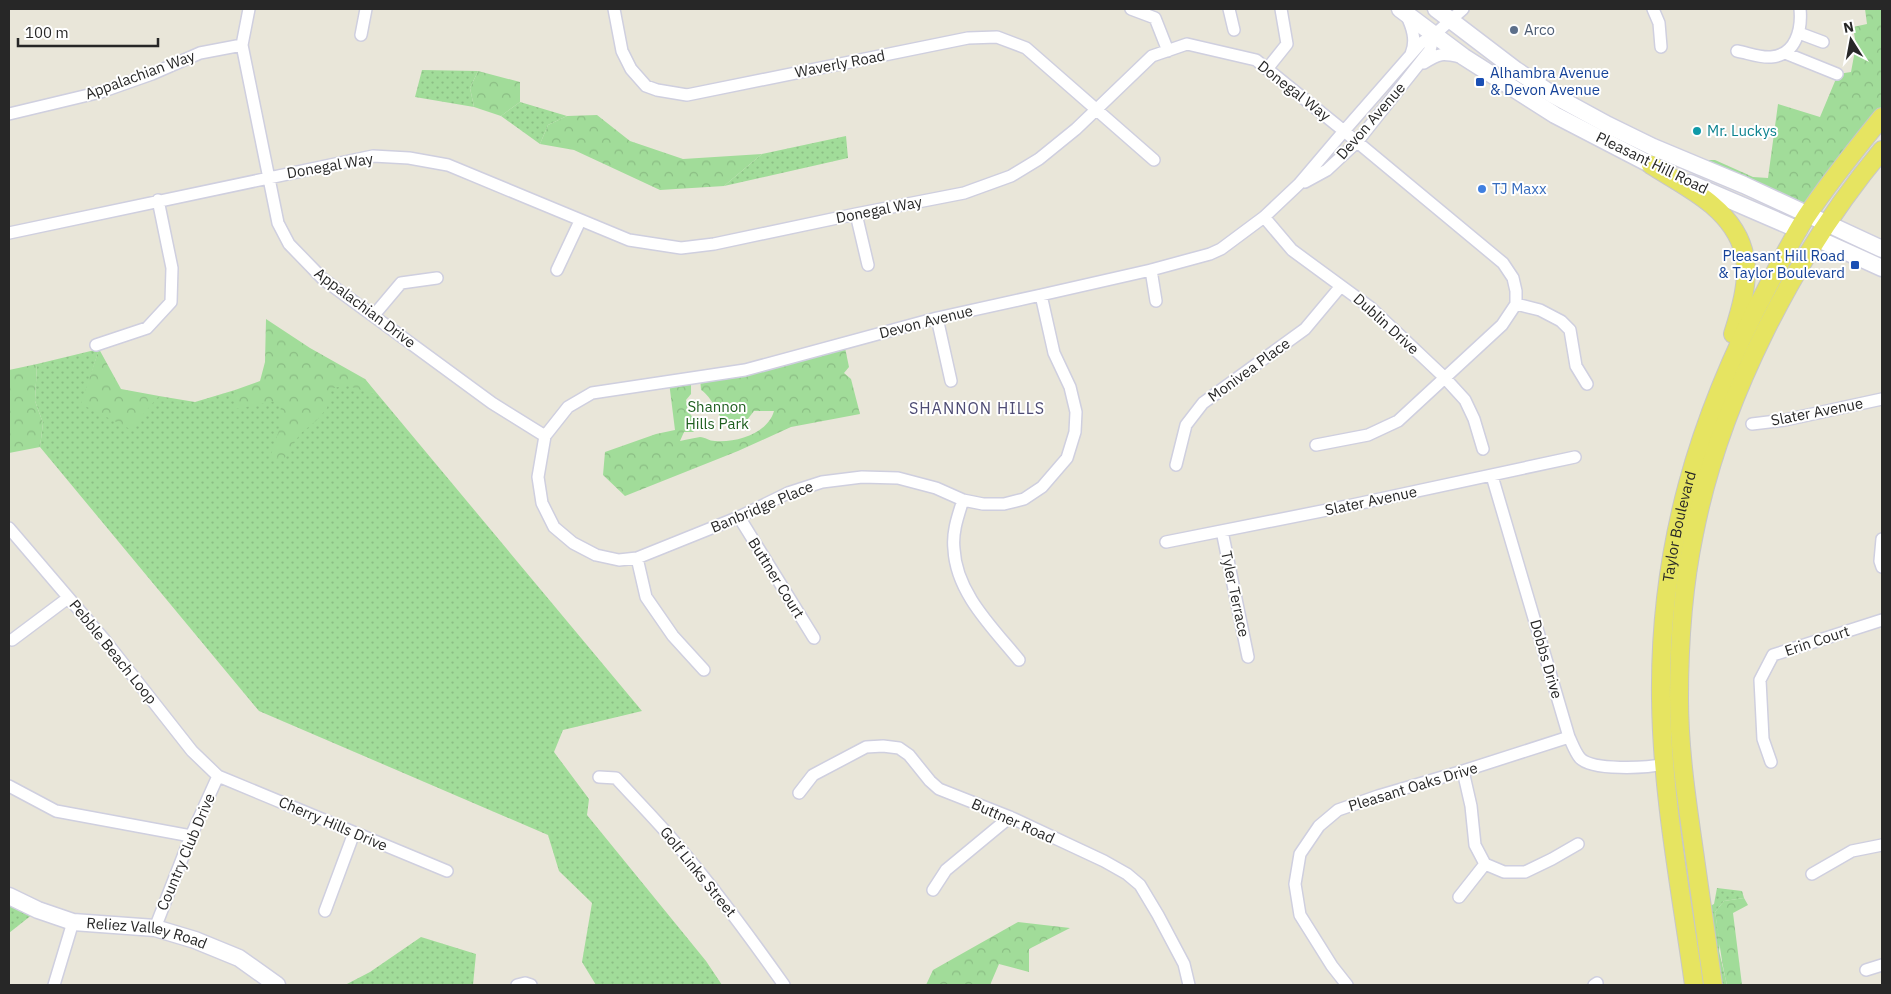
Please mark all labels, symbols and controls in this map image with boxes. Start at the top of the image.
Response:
scale bar [18,15,158,47]
north arrow [1826,15,1876,65]
text: N [1842,17,1855,37]
place label: Arco [1524,20,1555,39]
text: 100 m [25,23,69,42]
marker: Arco [1508,24,1520,36]
street label: Waverly Road [793,45,887,82]
street label: Appalachian Way [82,46,198,103]
street label: Donegal Way [1254,56,1335,125]
place label: Alhambra Avenue & Devon Avenue [1490,63,1609,99]
marker: Alhambra Avenue & Devon Avenue [1474,76,1486,88]
street label: Devon Avenue [1332,78,1409,163]
place label: Mr. Luckys [1707,121,1777,140]
marker: Mr. Luckys [1691,125,1703,137]
street label: Pleasant Hill Road [1593,127,1711,198]
street label: Donegal Way [285,148,375,182]
place label: TJ Maxx [1492,179,1547,198]
marker: TJ Maxx [1476,183,1488,195]
street label: Donegal Way [834,192,924,227]
place label: Pleasant Hill Road & Taylor Boulevard [1718,246,1845,282]
marker: Pleasant Hill Road & Taylor Boulevard [1849,259,1861,271]
street label: Appalachian Drive [311,263,420,352]
street label: Dublin Drive [1350,289,1423,358]
street label: Devon Avenue [877,301,975,342]
street label: Monivea Place [1204,333,1293,406]
street label: Slater Avenue [1769,393,1865,430]
park label: Shannon Hills Park [685,397,749,433]
district label: SHANNON HILLS [909,398,1045,418]
street label: Taylor Boulevard [1658,469,1700,583]
street label: Banbridge Place [708,476,816,537]
street label: Slater Avenue [1323,482,1419,520]
street label: Buttner Court [744,534,809,622]
street label: Tyler Terrace [1217,549,1254,639]
street label: Pebble Beach Loop [65,596,161,708]
street label: Dobbs Drive [1526,617,1567,701]
street label: Erin Court [1782,621,1852,660]
street label: Pleasant Oaks Drive [1346,758,1480,815]
street label: Country Club Drive [152,790,219,913]
street label: Cherry Hills Drive [276,792,390,855]
street label: Buttner Road [969,794,1058,847]
street label: Golf Links Street [656,823,741,921]
street label: Reliez Valley Road [86,913,210,953]

